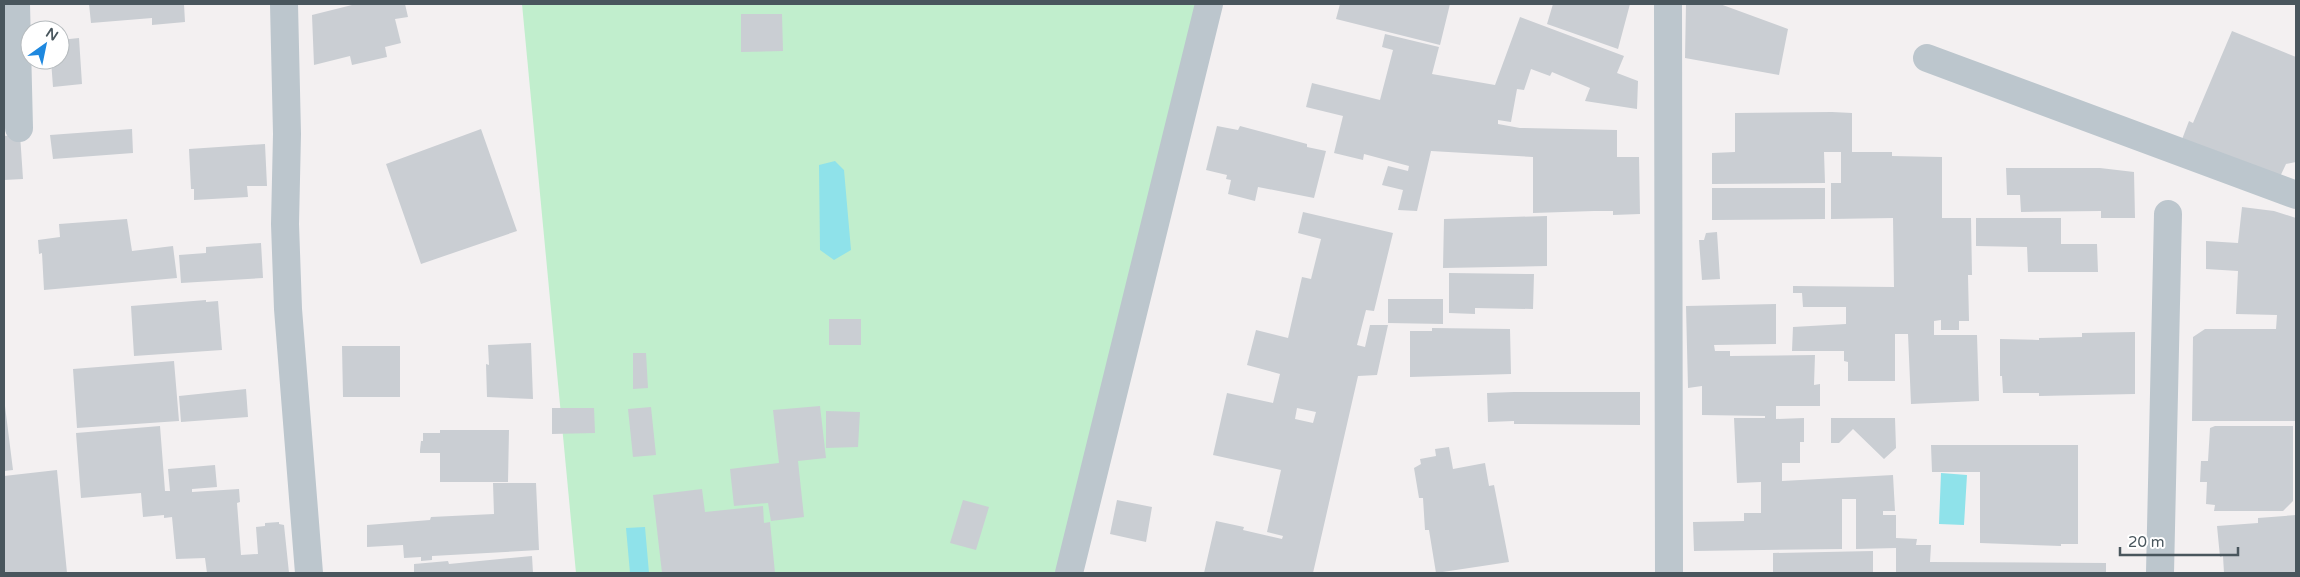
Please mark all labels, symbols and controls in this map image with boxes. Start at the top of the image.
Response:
north arrow [20,20,70,70]
text: N [42,24,61,45]
scale bar [2120,524,2238,556]
text: 20 m [2128,533,2165,551]

